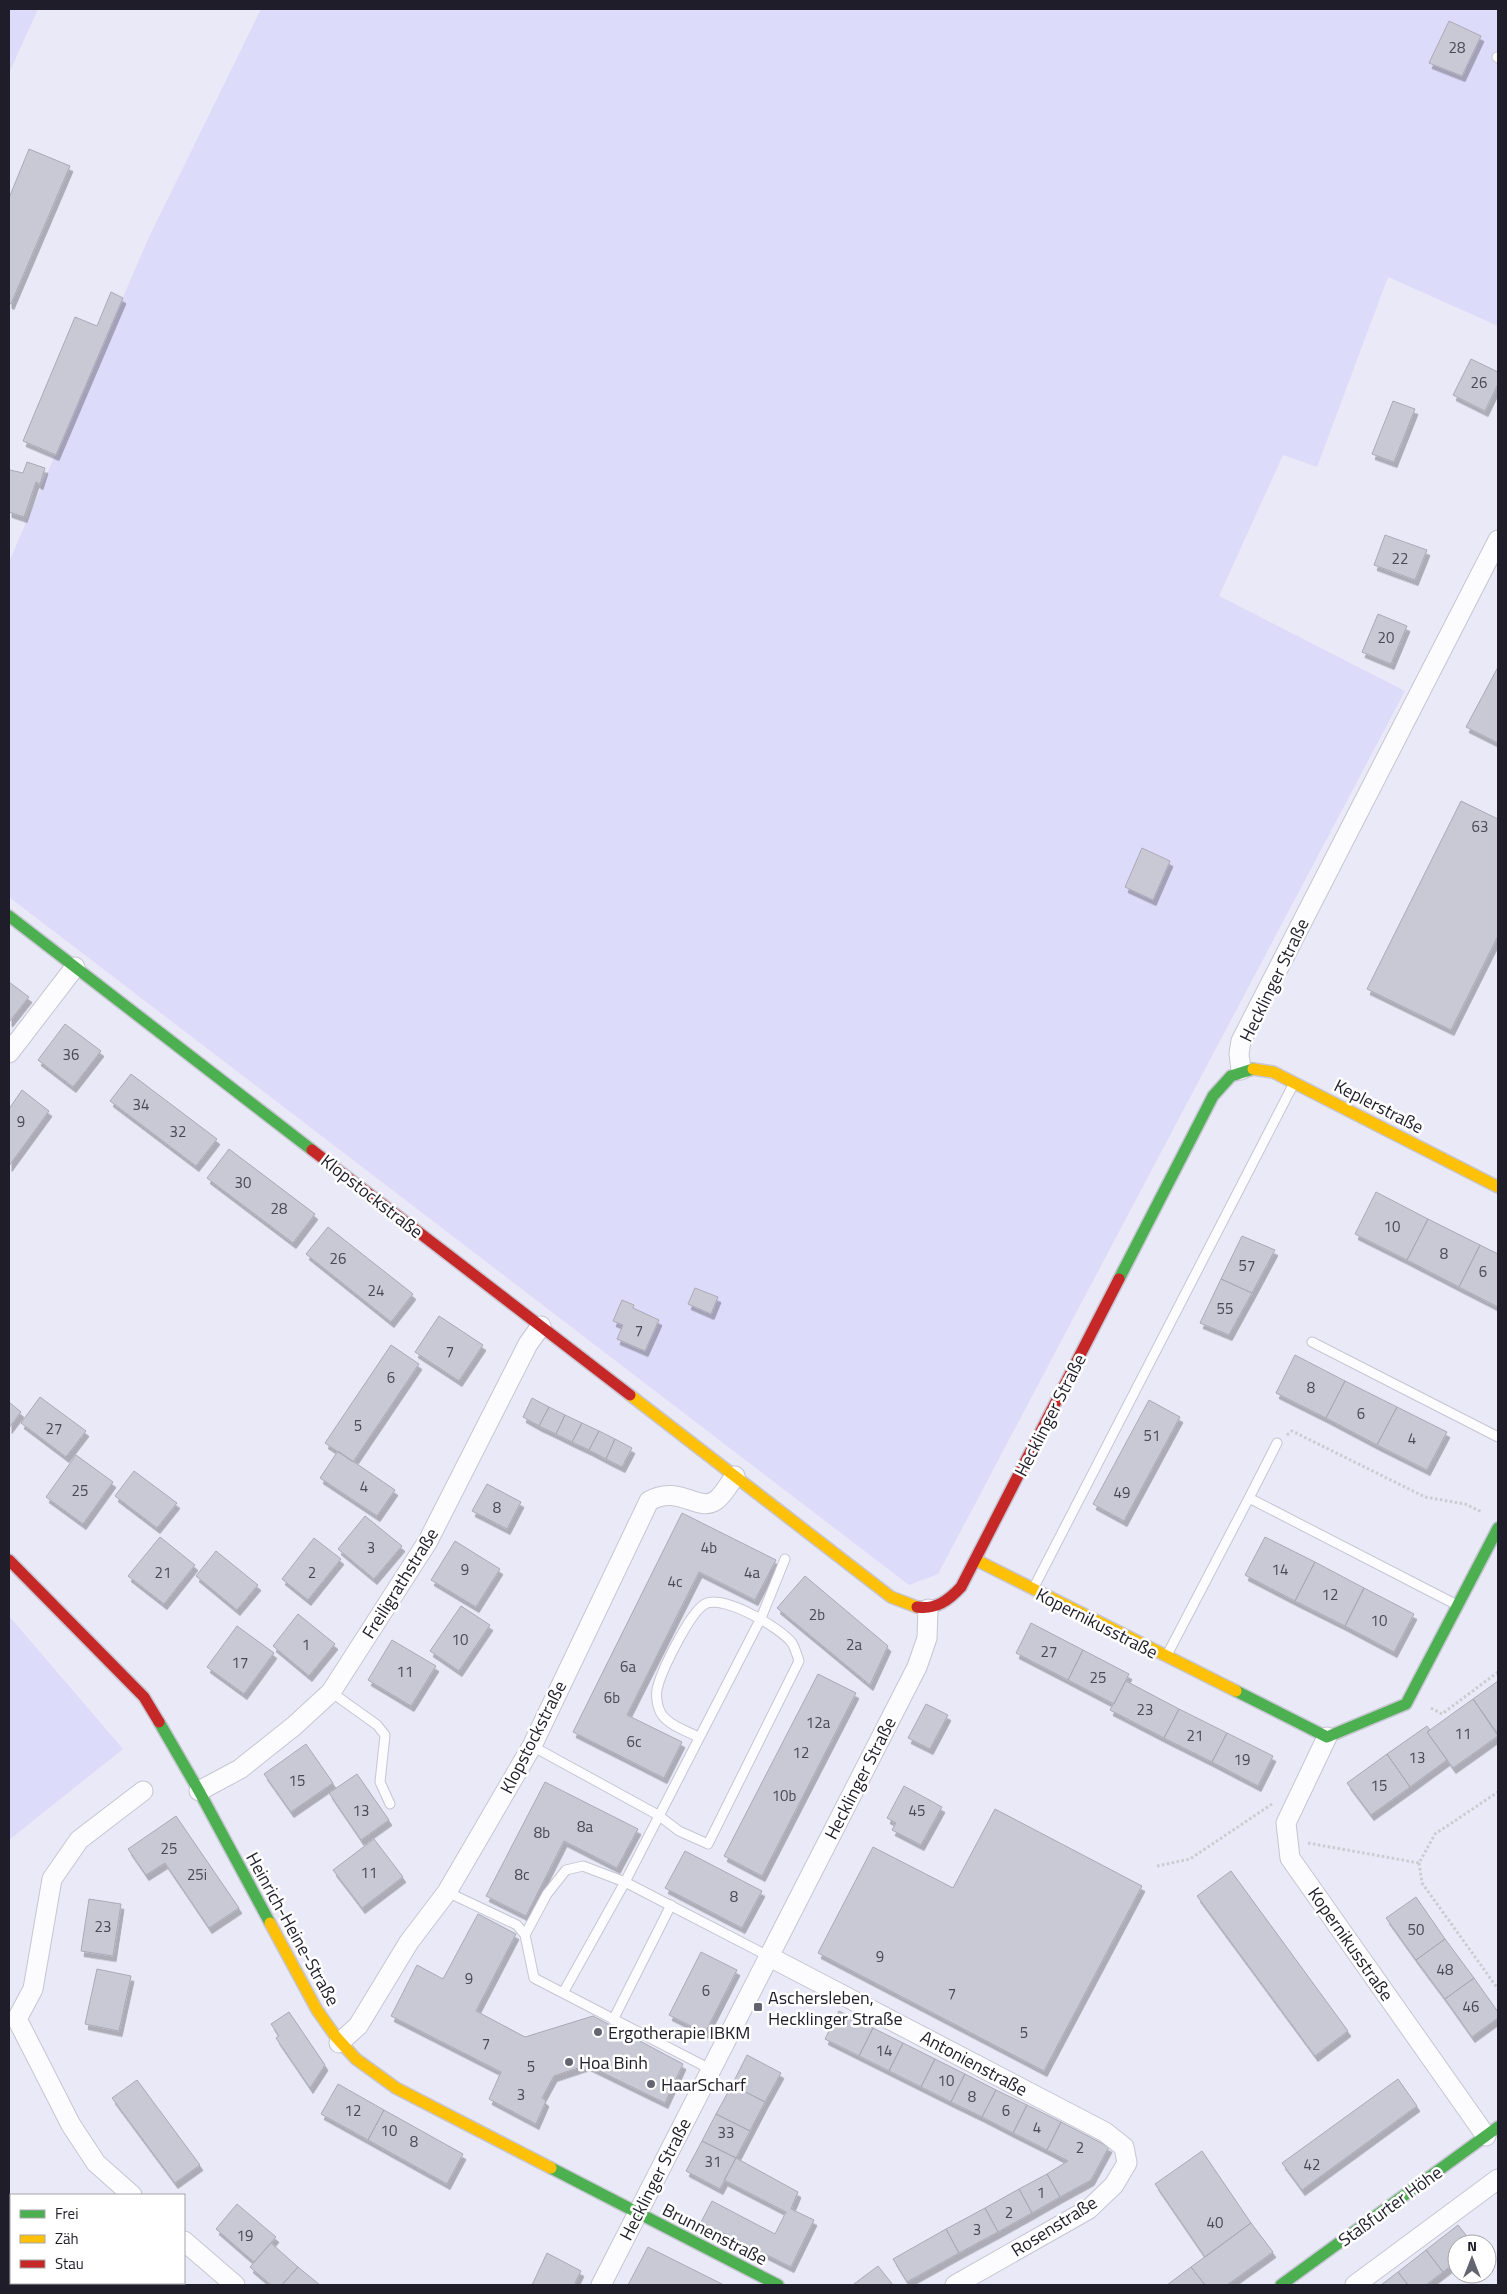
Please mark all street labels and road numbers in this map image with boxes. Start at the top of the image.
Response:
street label: Hecklinger Straße [1232,914,1316,1046]
street label: Keplerstraße [1329,1072,1429,1140]
street label: Klopstockstraße [315,1147,429,1245]
street label: Hecklinger Straße [1007,1349,1093,1481]
street label: Freiligrathstraße [355,1522,445,1644]
street label: Kopernikusstraße [1031,1581,1163,1665]
street label: Klopstockstraße [493,1676,573,1798]
street label: Hecklinger Straße [817,1712,903,1844]
street label: Heinrich-Heine-Straße [239,1847,347,2011]
street label: Kopernikusstraße [1302,1881,1400,2007]
street label: Antonienstraße [916,2023,1032,2103]
street label: Hecklinger Straße [612,2113,698,2245]
street label: Staßfurter Höhe [1332,2159,1448,2253]
street label: Rosenstraße [1006,2189,1102,2263]
street label: Brunnenstraße [658,2196,772,2272]

